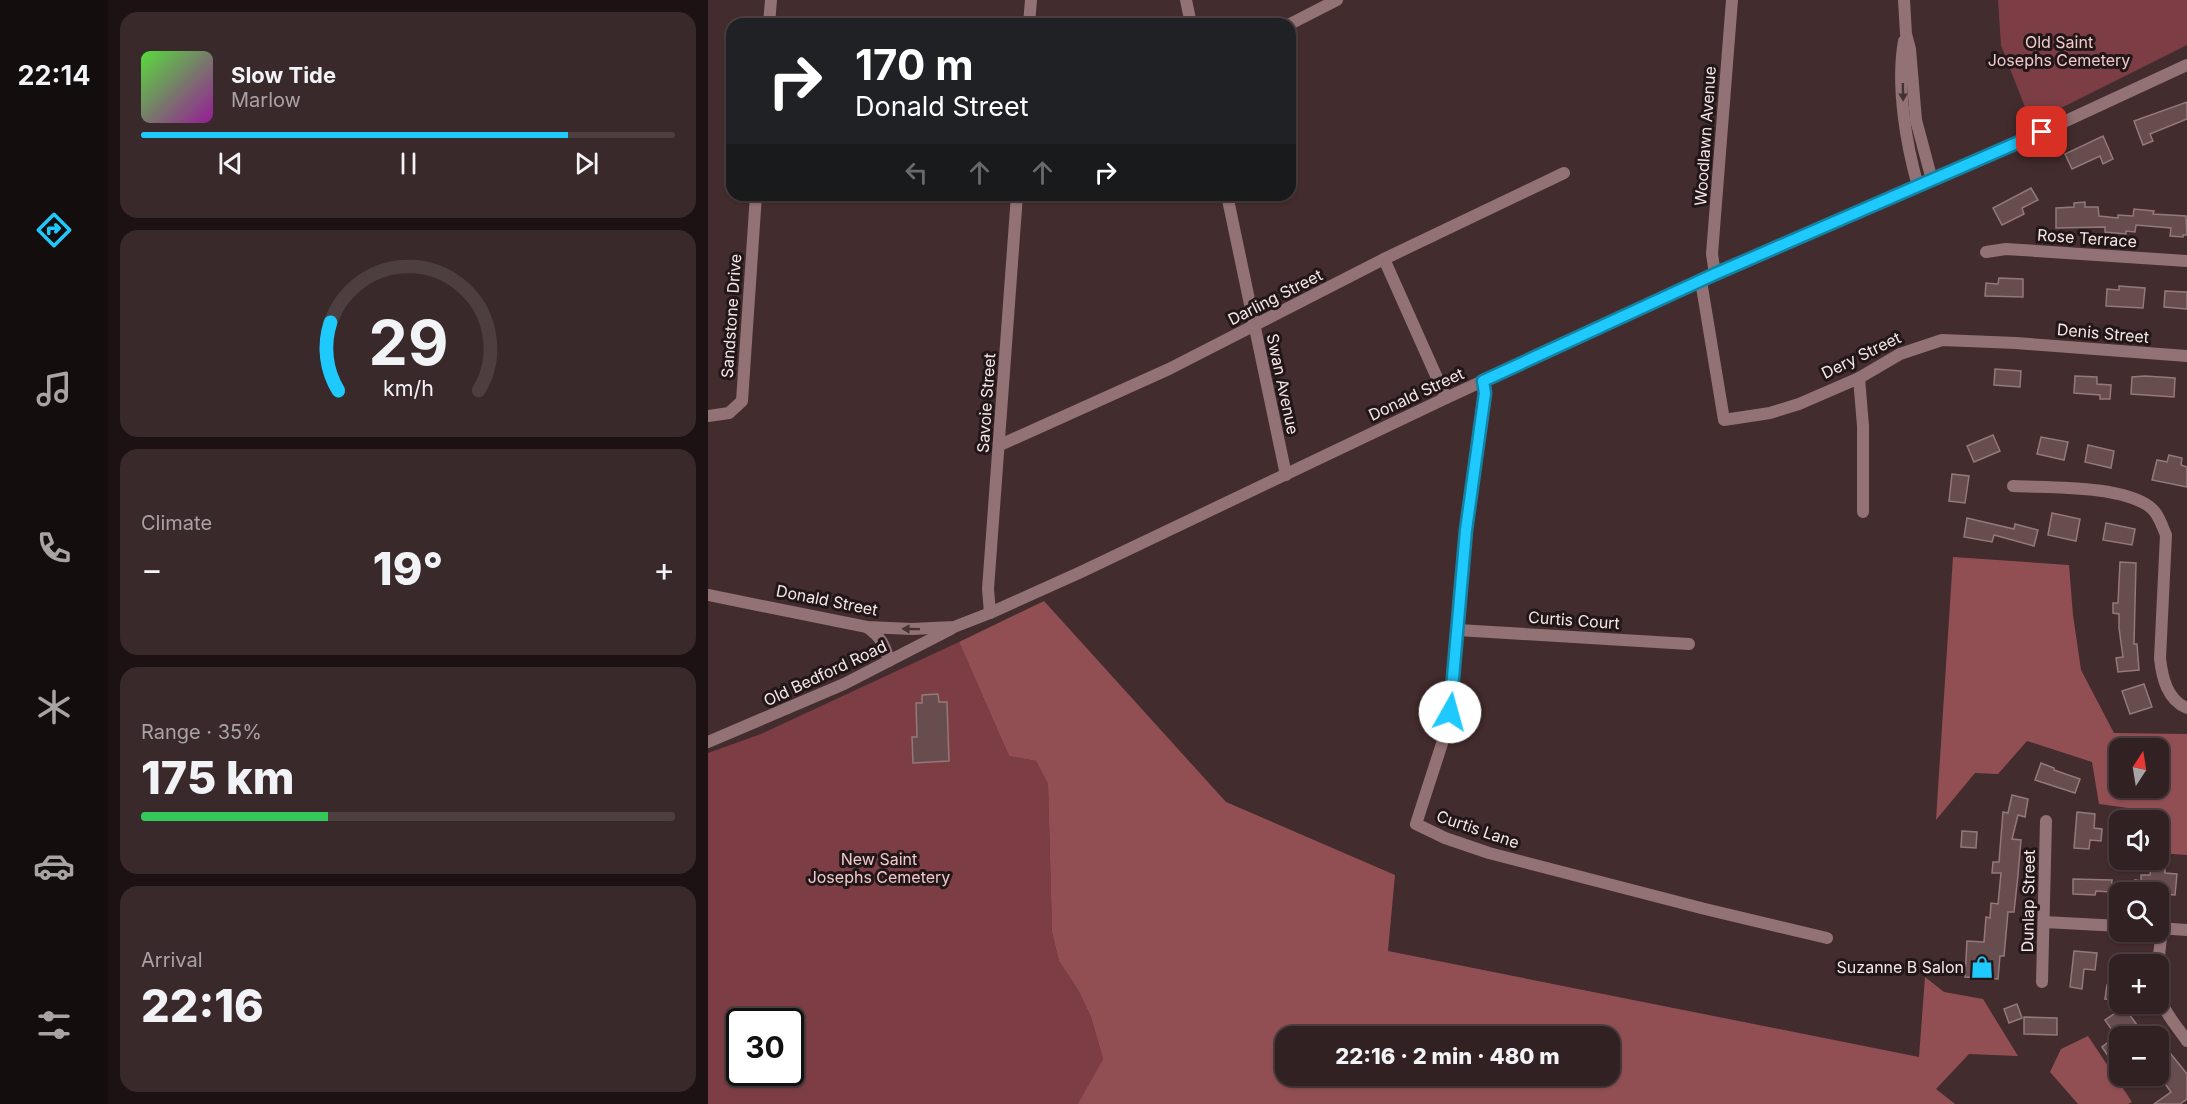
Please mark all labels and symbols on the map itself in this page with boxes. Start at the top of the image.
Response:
park label: Old Saint Josephs Cemetery [1988,32,2130,70]
street label: Woodlawn Avenue [1690,65,1720,207]
one-way arrow [1898,83,1908,102]
pin [2016,106,2067,157]
street label: Rose Terrace [2036,225,2138,251]
street label: Sandstone Drive [717,253,745,379]
street label: Darling Street [1224,265,1326,329]
street label: Denis Street [2056,319,2150,347]
street label: Dery Street [1818,327,1904,383]
street label: Swan Avenue [1263,332,1303,436]
street label: Savoie Street [973,352,999,454]
street label: Donald Street [1365,363,1467,425]
street label: Donald Street [775,580,879,620]
street label: Curtis Court [1528,607,1620,633]
one-way arrow [901,624,920,633]
street label: Old Bedford Road [760,636,890,710]
position arrow [1418,680,1482,744]
north arrow [2109,738,2169,798]
street label: Curtis Lane [1434,805,1522,853]
park label: New Saint Josephs Cemetery [808,849,950,887]
street label: Dunlap Street [2017,849,2039,953]
shop icon: Suzanne B Salon [1969,954,1995,980]
place label: Suzanne B Salon [1837,957,1964,977]
speed limit sign: 30 [726,1008,804,1086]

